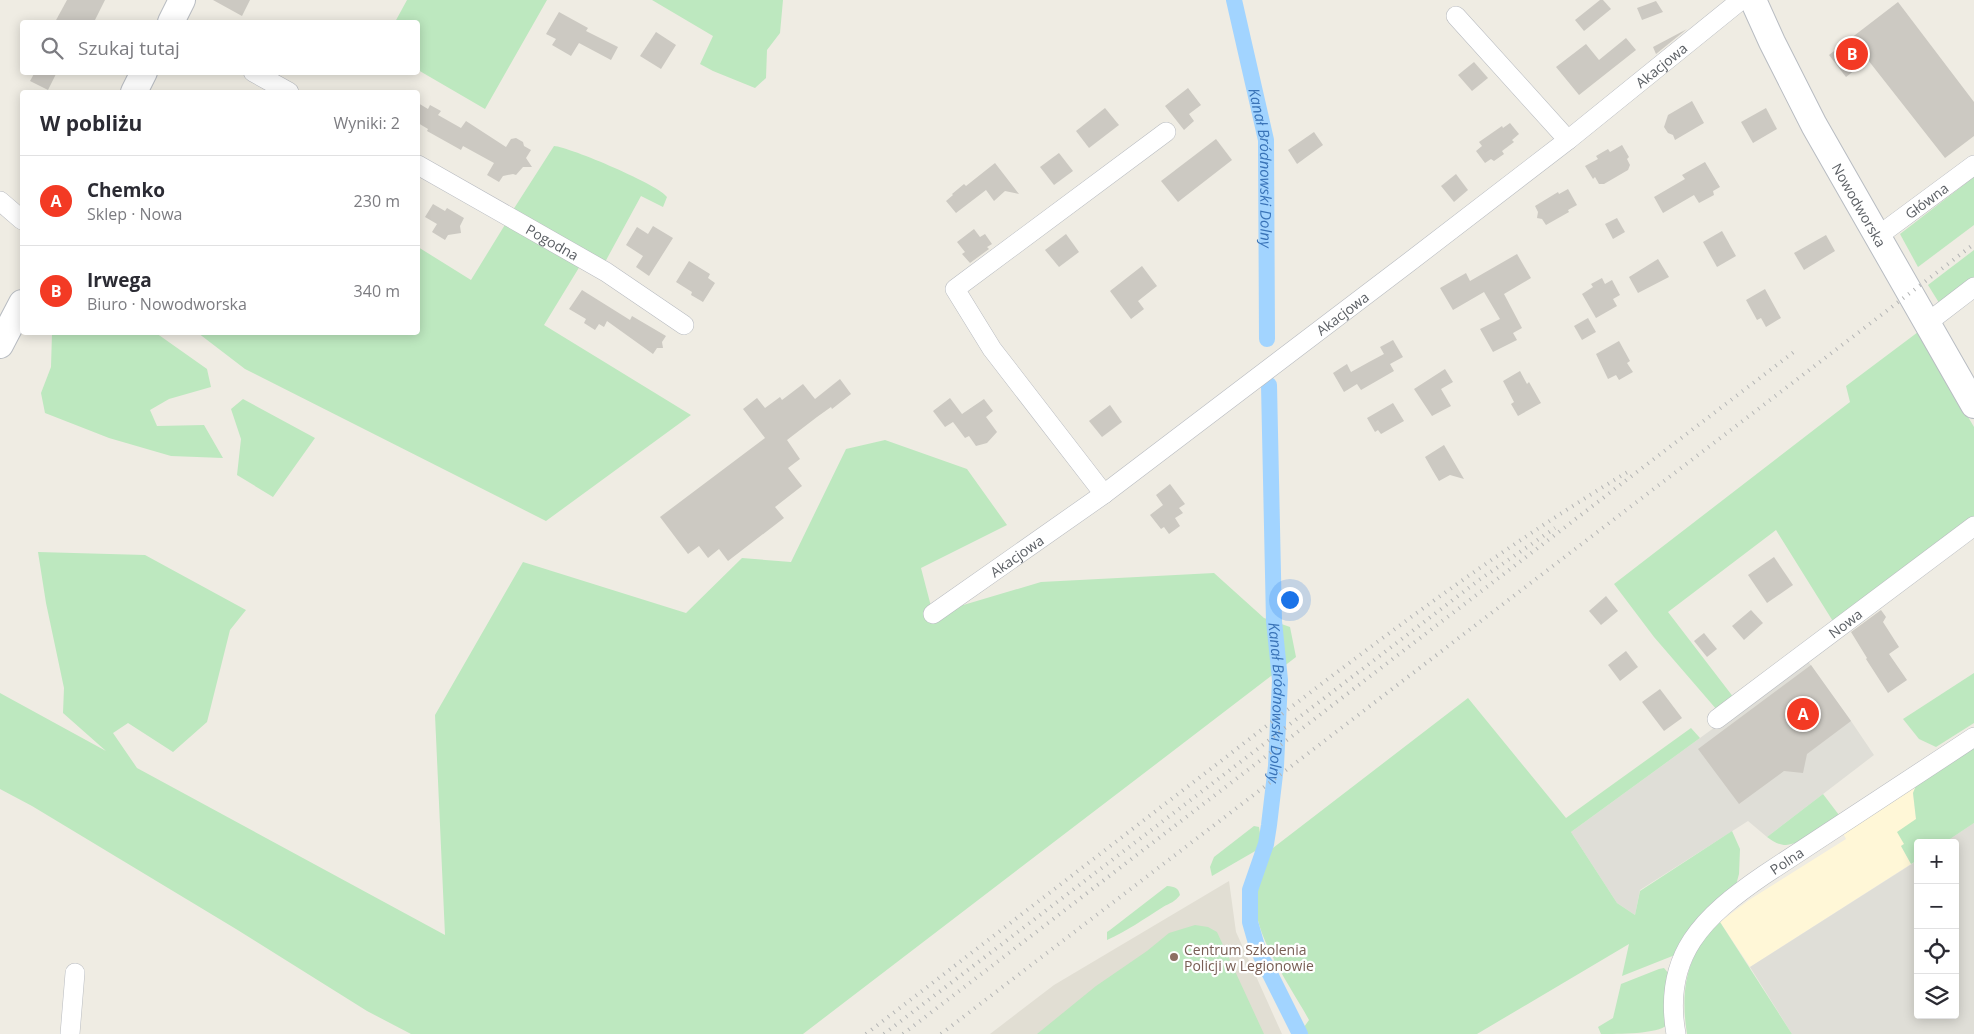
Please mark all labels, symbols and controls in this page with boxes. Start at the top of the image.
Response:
search box [20,20,420,75]
icon: search [38,34,66,62]
text: Szukaj tutaj [78,35,180,61]
pin: B [1836,35,1868,73]
street label: Akacjowa [1631,38,1691,92]
water label: Kanał Bródnowski Dolny [1244,86,1277,249]
text: W pobliżu [40,109,142,137]
text: Wyniki: 2 [333,112,400,134]
street label: Nowodworska [1828,159,1891,250]
text: Chemko [87,177,165,203]
street label: Główna [1901,178,1952,223]
text: A [50,190,62,212]
text: 230 m [354,190,400,212]
text: Sklep · Nowa [87,203,182,225]
street label: Pogodna [523,219,583,264]
text: Irwega [87,267,152,293]
text: B [51,280,61,302]
text: 340 m [354,280,400,302]
street label: Akacjowa [1312,287,1372,339]
text: Biuro · Nowodworska [87,293,247,315]
street label: Akacjowa [986,530,1047,581]
your location [1277,587,1303,613]
street label: Nowa [1824,604,1866,642]
water label: Kanał Bródnowski Dolny [1264,621,1290,785]
pin: A [1787,695,1819,733]
map controls [1914,839,1959,1019]
button: + [1914,839,1959,884]
street label: Polna [1766,842,1807,878]
button: − [1914,884,1959,929]
button: locate [1914,929,1959,974]
place label: Centrum Szkolenia Policji w Legionowie [1184,940,1314,975]
marker: Centrum Szkolenia Policji w Legionowie [1168,951,1180,963]
button: layers [1914,974,1959,1019]

